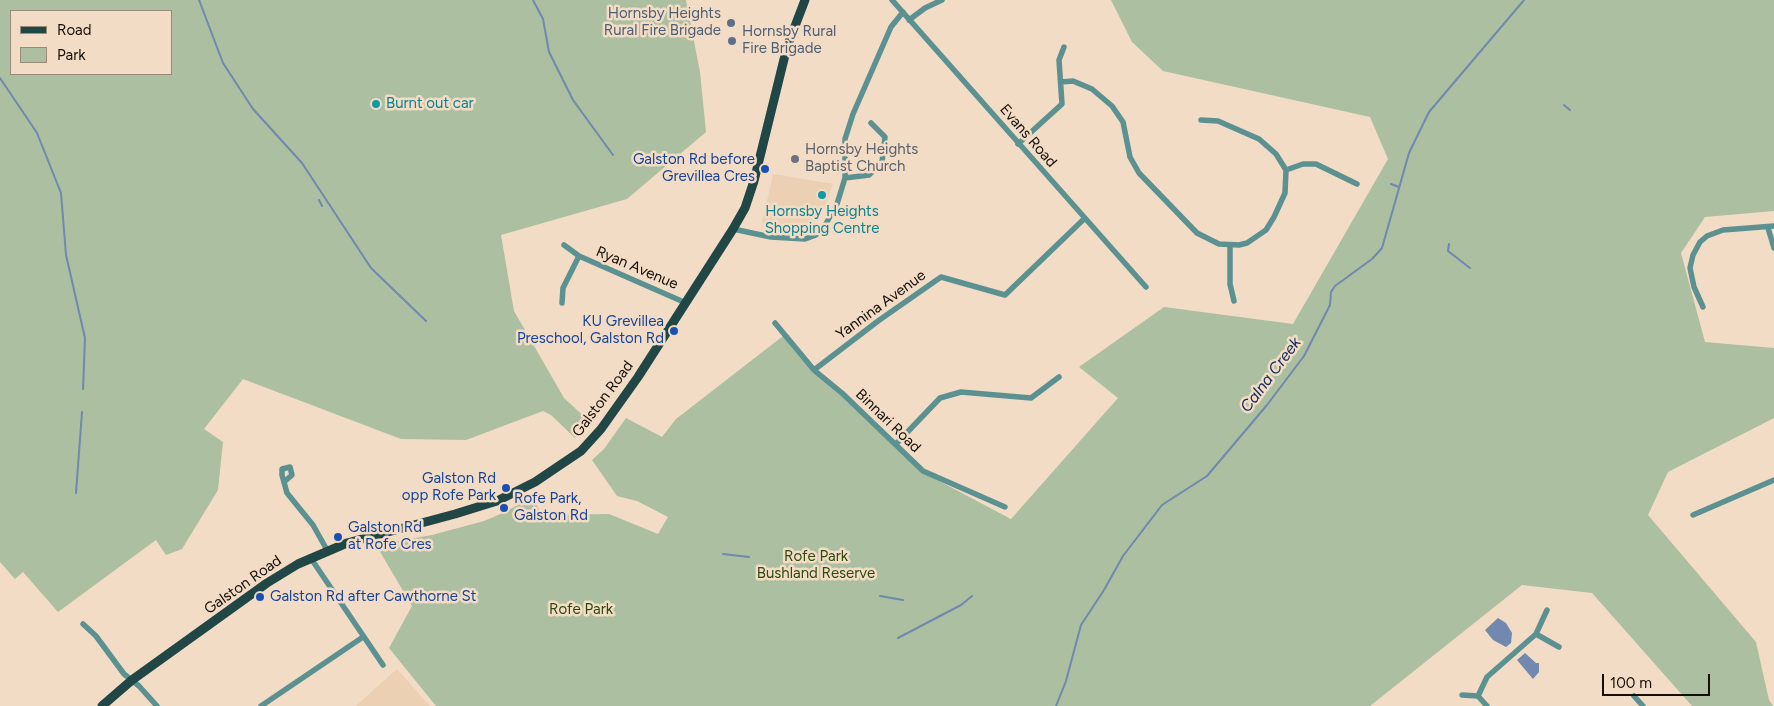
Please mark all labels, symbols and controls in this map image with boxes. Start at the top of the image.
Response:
place label: Hornsby Heights Rural Fire Brigade [604,5,721,40]
legend [10,10,172,75]
marker: Hornsby Heights Rural Fire Brigade [725,17,737,29]
text: Road [57,21,92,39]
place label: Hornsby Rural Fire Brigade [742,23,836,58]
marker: Hornsby Rural Fire Brigade [726,35,738,47]
text: Park [57,46,86,64]
place label: Burnt out car [386,95,474,113]
marker: Burnt out car [370,98,382,110]
street label: Evans Road [996,101,1060,171]
place label: Hornsby Heights Baptist Church [805,141,918,176]
place label: Galston Rd before Grevillea Cres [633,151,755,186]
marker: Hornsby Heights Baptist Church [789,153,801,165]
marker: Galston Rd before Grevillea Cres [759,163,771,175]
marker: Hornsby Heights Shopping Centre [816,189,828,201]
place label: Hornsby Heights Shopping Centre [765,203,879,238]
street label: Ryan Avenue [593,243,681,293]
street label: Yannina Avenue [833,266,929,344]
place label: KU Grevillea Preschool, Galston Rd [517,313,664,348]
marker: KU Grevillea Preschool, Galston Rd [668,325,680,337]
water label: Calna Creek [1237,334,1305,416]
street label: Galston Road [569,358,637,440]
street label: Binnari Road [852,385,924,457]
place label: Galston Rd opp Rofe Park [402,470,496,505]
marker: Galston Rd opp Rofe Park [500,482,512,494]
place label: Rofe Park, Galston Rd [514,490,588,525]
marker: Rofe Park, Galston Rd [498,502,510,514]
place label: Galston Rd at Rofe Cres [348,519,432,554]
marker: Galston Rd at Rofe Cres [332,531,344,543]
park label: Rofe Park Bushland Reserve [757,548,875,583]
street label: Galston Road [201,552,285,618]
place label: Galston Rd after Cawthorne St [270,588,476,606]
marker: Galston Rd after Cawthorne St [254,591,266,603]
park label: Rofe Park [549,601,613,619]
scale bar [1604,664,1712,696]
text: 100 m [1610,674,1652,692]

